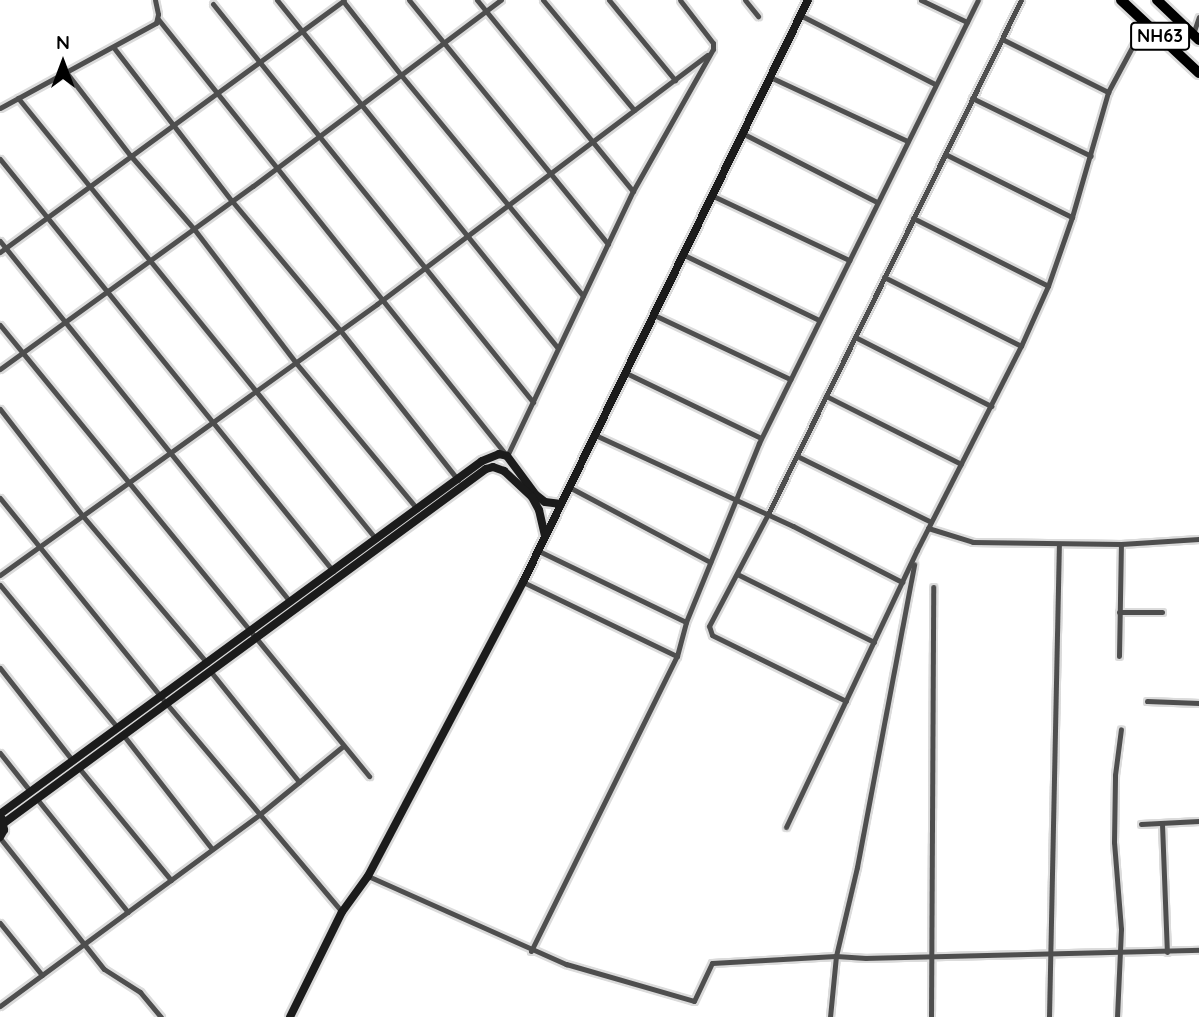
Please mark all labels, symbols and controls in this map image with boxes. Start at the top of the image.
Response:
road number: NH63 [1128,22,1192,51]
north arrow [28,28,98,98]
text: N [56,30,70,54]

